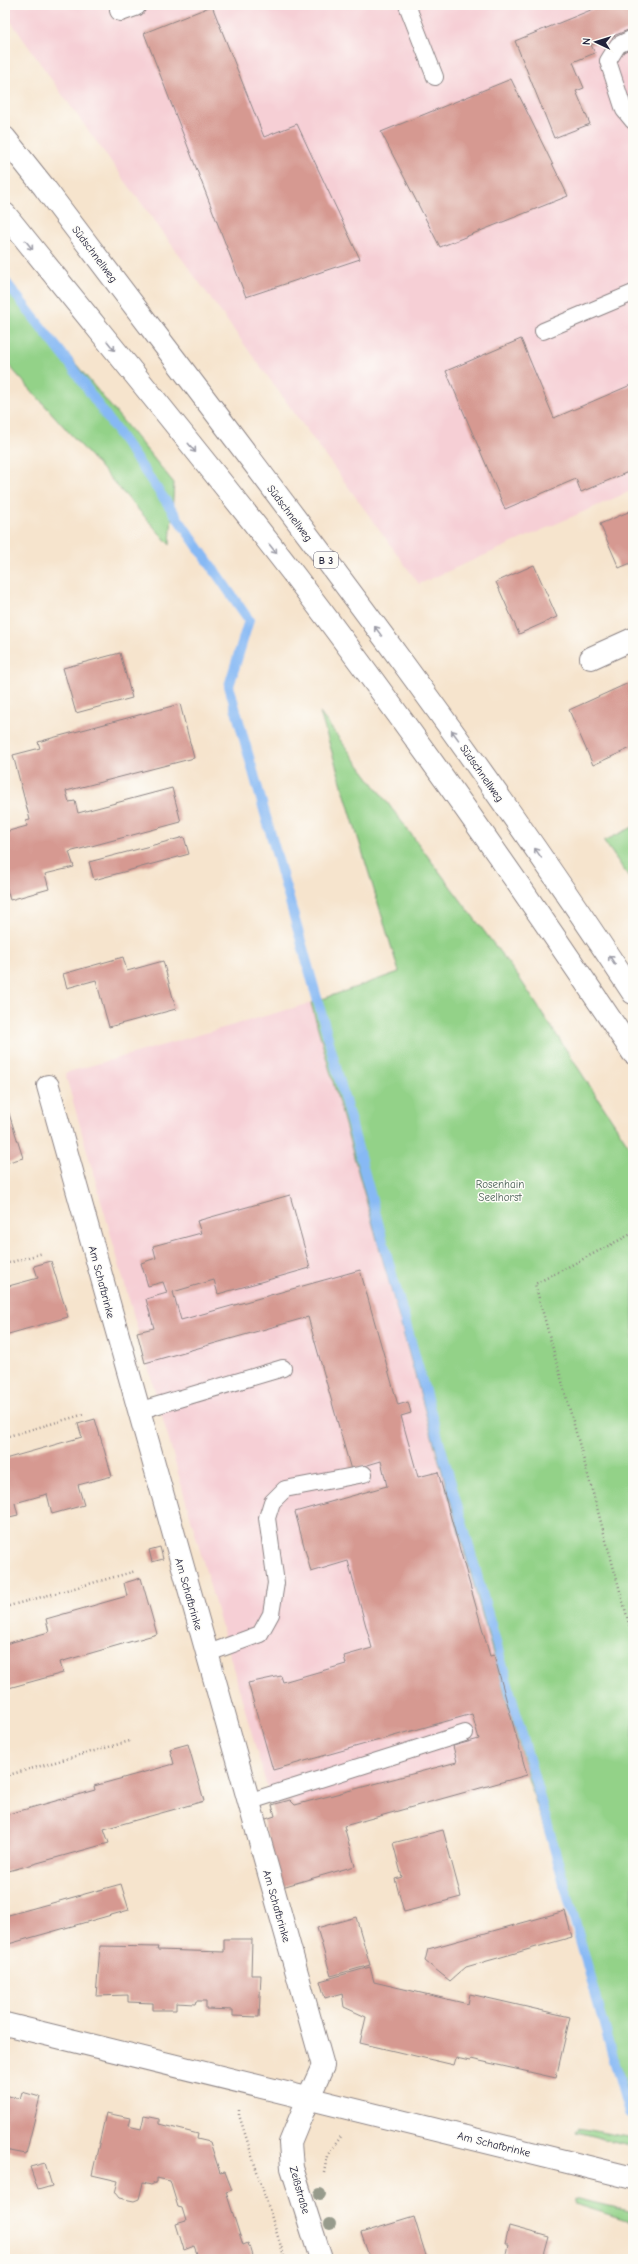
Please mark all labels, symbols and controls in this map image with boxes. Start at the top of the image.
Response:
north arrow [576,22,616,62]
text: N [580,37,593,45]
street label: Südschnellweg [69,223,120,285]
one-way arrow [25,239,34,250]
one-way arrow [106,341,115,352]
one-way arrow [187,442,196,453]
street label: Südschnellweg [264,482,315,544]
one-way arrow [269,544,277,555]
road number: B 3 [314,552,338,568]
one-way arrow [374,625,382,636]
one-way arrow [451,730,459,741]
street label: Südschnellweg [457,742,506,805]
one-way arrow [534,848,542,859]
one-way arrow [607,955,616,966]
park label: Rosenhain Seelhorst [476,1178,524,1204]
street label: Am Schafbrinke [86,1244,118,1320]
street label: Am Schafbrinke [172,1556,205,1632]
street label: Am Schafbrinke [260,1868,293,1944]
street label: Am Schafbrinke [456,2129,532,2160]
street label: Zeißstraße [287,2165,313,2216]

